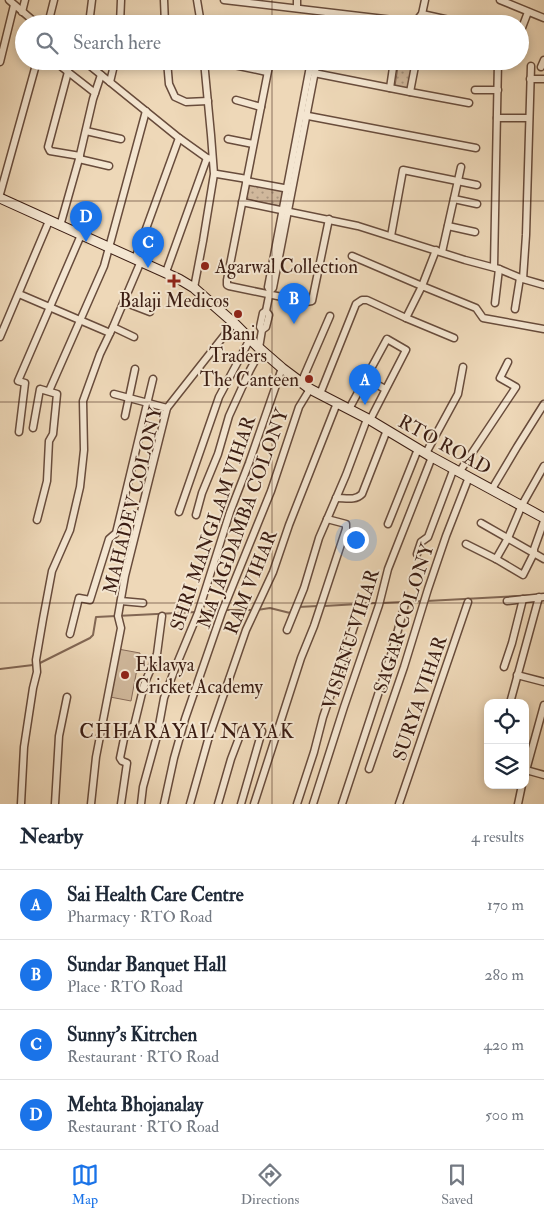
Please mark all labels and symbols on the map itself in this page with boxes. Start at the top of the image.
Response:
pin: D [70,201,102,242]
pin: C [132,227,164,268]
place label: Agarwal Collection [214,255,358,279]
marker: Agarwal Collection [199,260,211,272]
marker: Balaji Medicos [168,275,180,287]
pin: B [278,283,310,324]
place label: Balaji Medicos [119,289,229,313]
marker: Bani Traders [232,308,244,320]
place label: Bani Traders [209,322,267,368]
pin: A [349,364,381,405]
place label: The Canteen [200,368,299,392]
marker: The Canteen [303,373,315,385]
street label: MAHADEV COLONY [98,403,168,597]
street label: MA JAGDAMBA COLONY [192,404,294,632]
street label: RTO ROAD [394,409,495,480]
street label: SHRI MANGLAM VIHAR [165,412,261,634]
street label: RAM VIHAR [219,526,283,638]
your location [343,527,369,553]
street label: SAGAR COLONY [368,539,440,696]
street label: VISHNU VIHAR [317,566,385,713]
street label: SURYA VIHAR [387,632,453,764]
place label: Eklavya Cricket Academy [135,653,264,699]
marker: Eklavya Cricket Academy [119,669,131,681]
district label: CHHARAYAL NAYAK [79,719,295,744]

